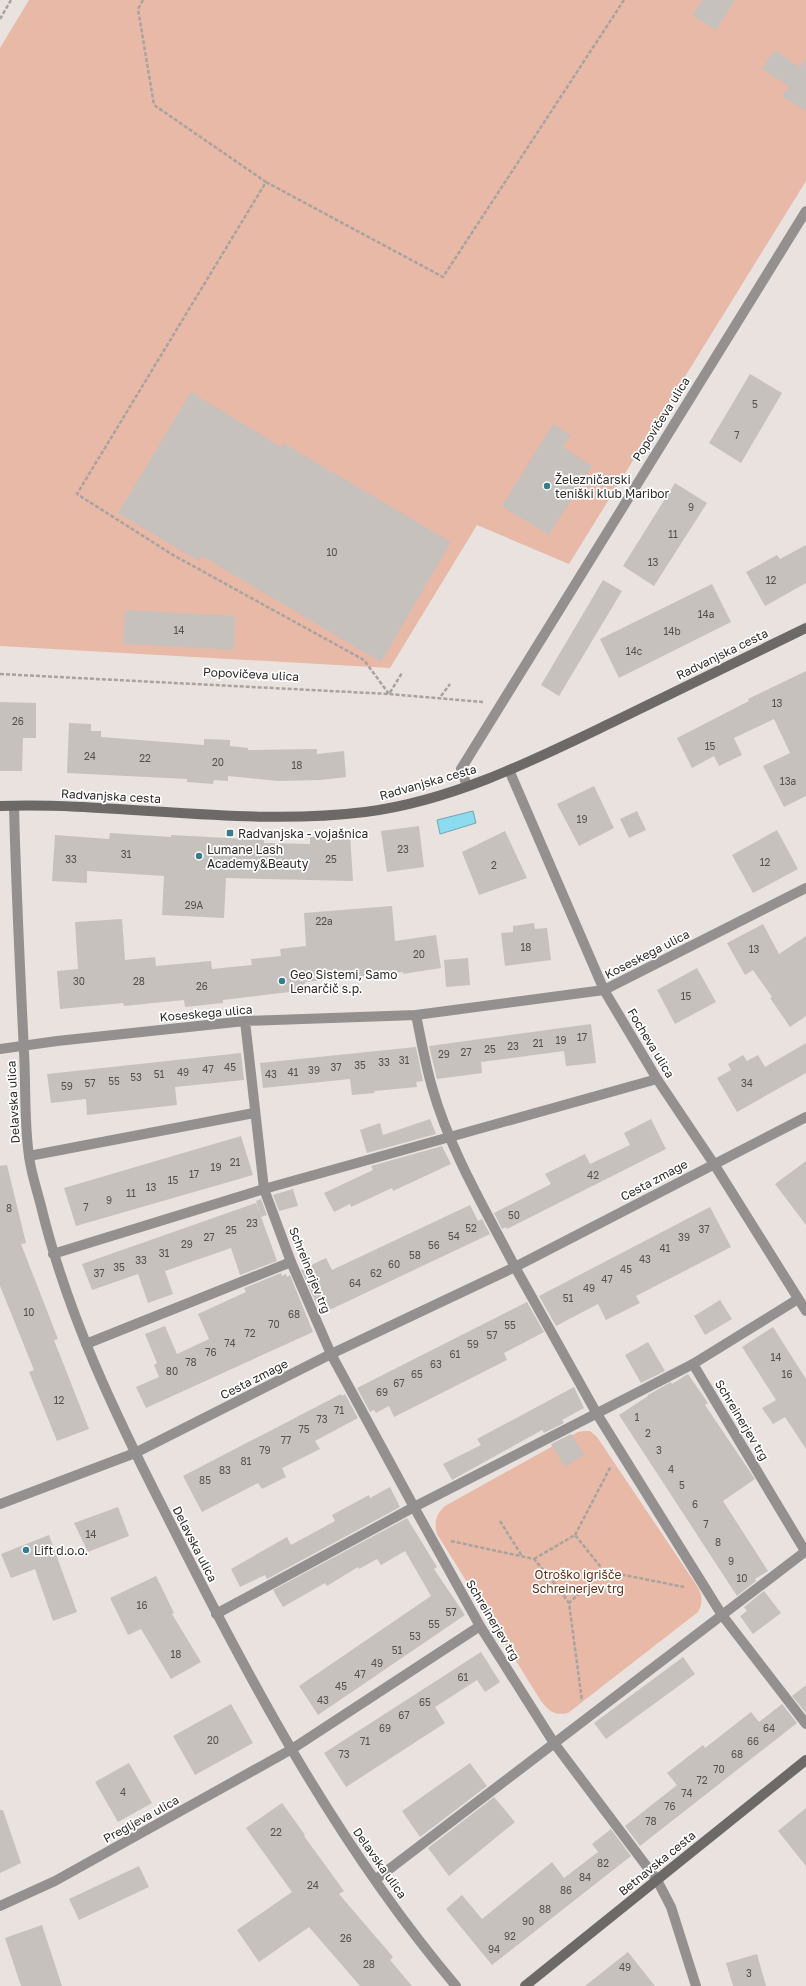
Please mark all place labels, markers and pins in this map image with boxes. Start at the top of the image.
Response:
place label: Železničarski teniški klub Maribor [555,472,670,501]
marker: Železničarski teniški klub Maribor [542,481,552,491]
place label: Radvanjska - vojašnica [238,826,368,841]
marker: Radvanjska - vojašnica [225,828,235,838]
place label: Lumane Lash Academy&Beauty [207,842,309,871]
marker: Lumane Lash Academy&Beauty [194,851,204,861]
place label: Geo Sistemi, Samo Lenarčič s.p. [290,967,397,996]
marker: Geo Sistemi, Samo Lenarčič s.p. [277,976,287,986]
place label: Lift d.o.o. [34,1543,88,1558]
marker: Lift d.o.o. [21,1545,31,1555]

